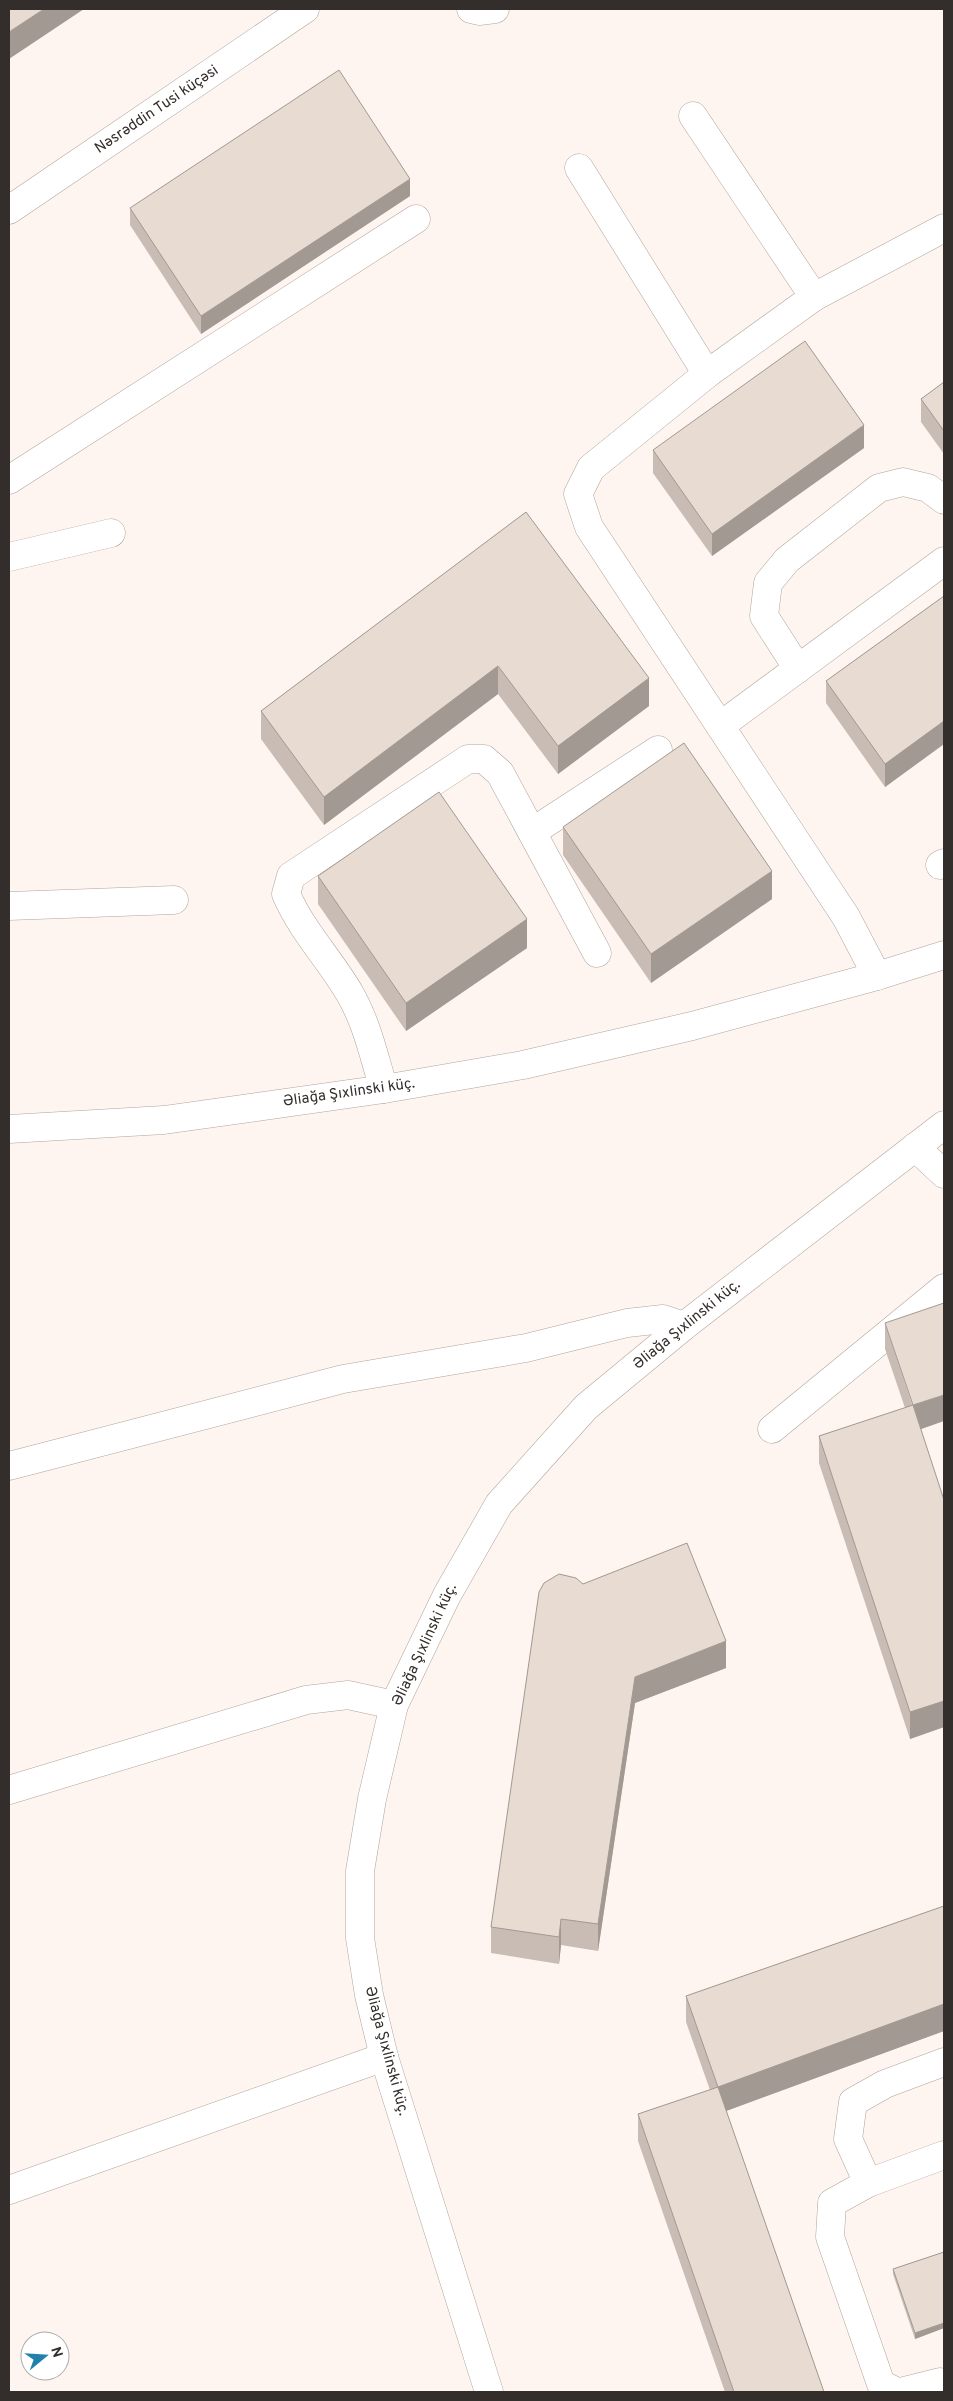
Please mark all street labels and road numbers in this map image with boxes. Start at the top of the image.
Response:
street label: Nəsrəddin Tusi küçəsi [91,62,223,158]
street label: Əliağa Şıxlinski küç. [282,1074,416,1112]
street label: Əliağa Şıxlinski küç. [629,1276,745,1374]
street label: Əliağa Şıxlinski küç. [388,1581,462,1709]
street label: Əliağa Şıxlinski küç. [360,1984,412,2118]

